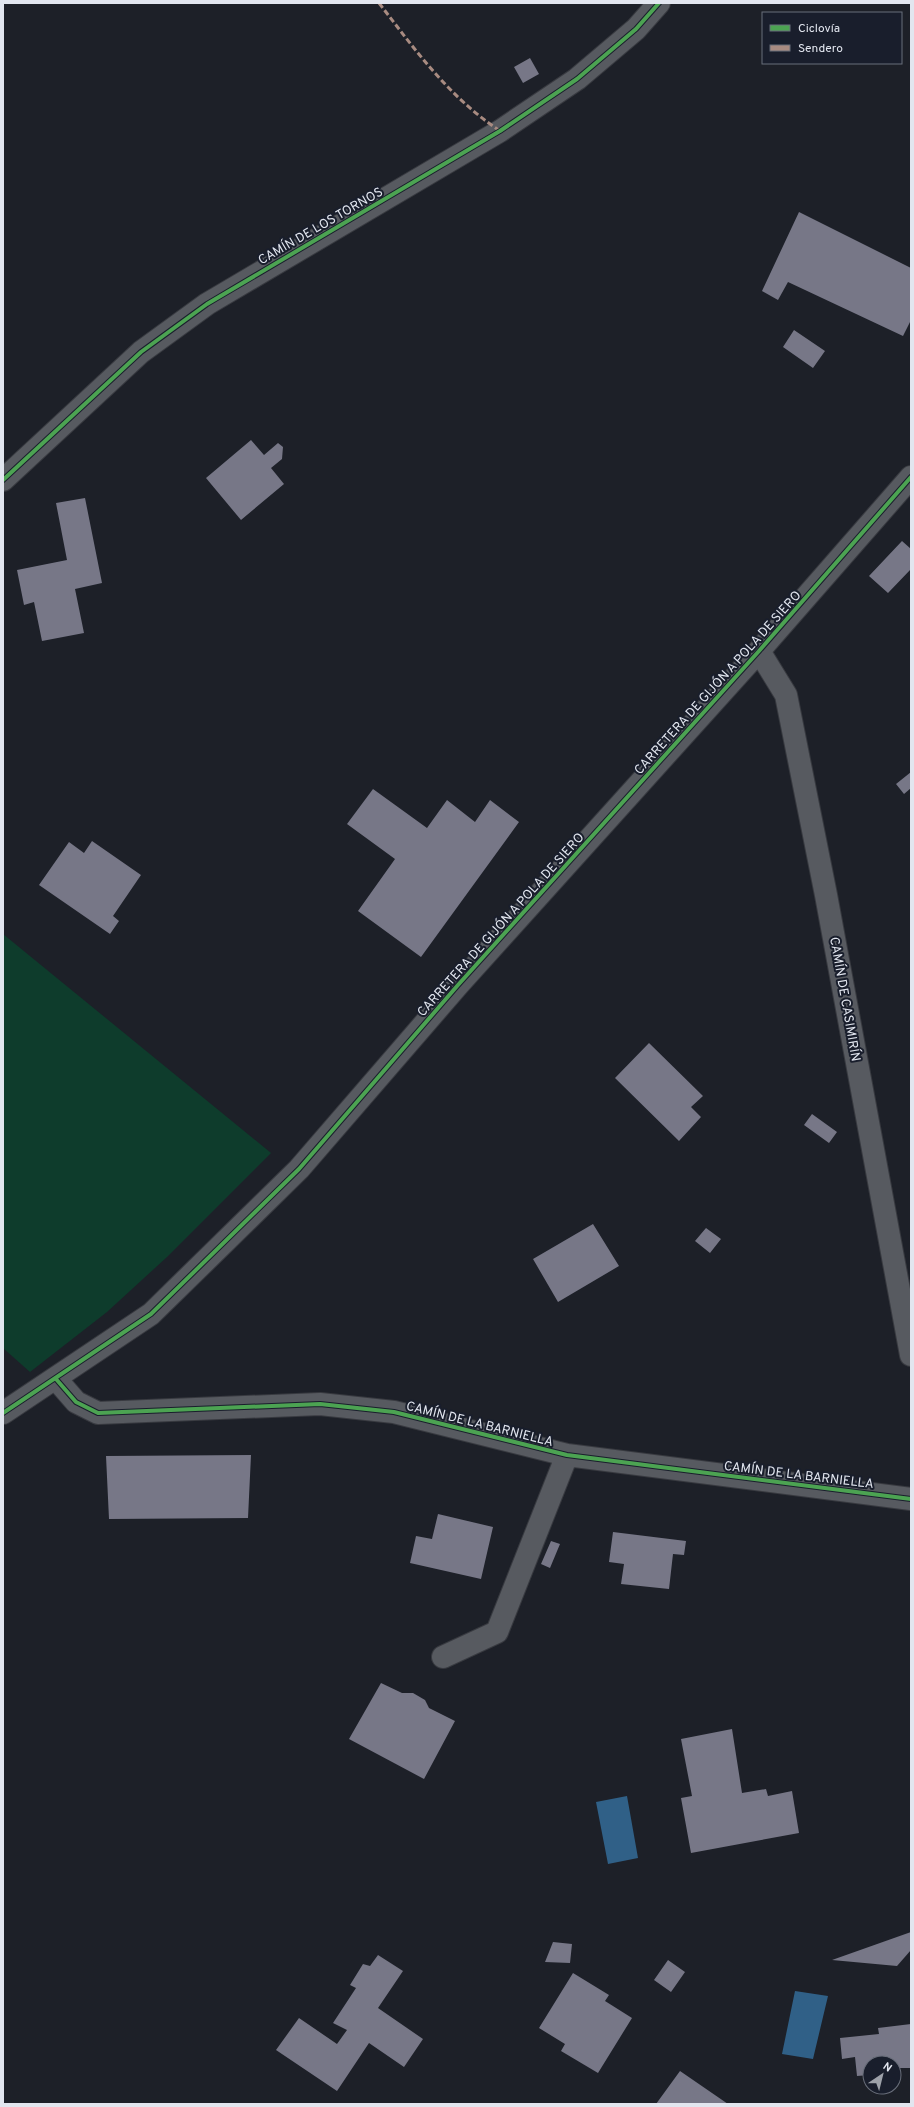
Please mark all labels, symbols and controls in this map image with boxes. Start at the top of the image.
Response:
legend [762,12,902,64]
text: Ciclovía [798,21,840,37]
text: Sendero [798,41,843,57]
street label: CAMÍN DE LOS TORNOS [255,183,386,269]
street label: CARRETERA DE GIJÓN A POLA DE SIERO [630,587,805,779]
street label: CARRETERA DE GIJÓN A POLA DE SIERO [413,829,588,1021]
street label: CAMÍN DE CASIMIRÍN [825,935,865,1063]
street label: CAMÍN DE LA BARNIELLA [404,1397,555,1451]
street label: CAMÍN DE LA BARNIELLA [723,1457,875,1493]
north arrow [862,2055,902,2095]
text: N [880,2060,894,2076]

